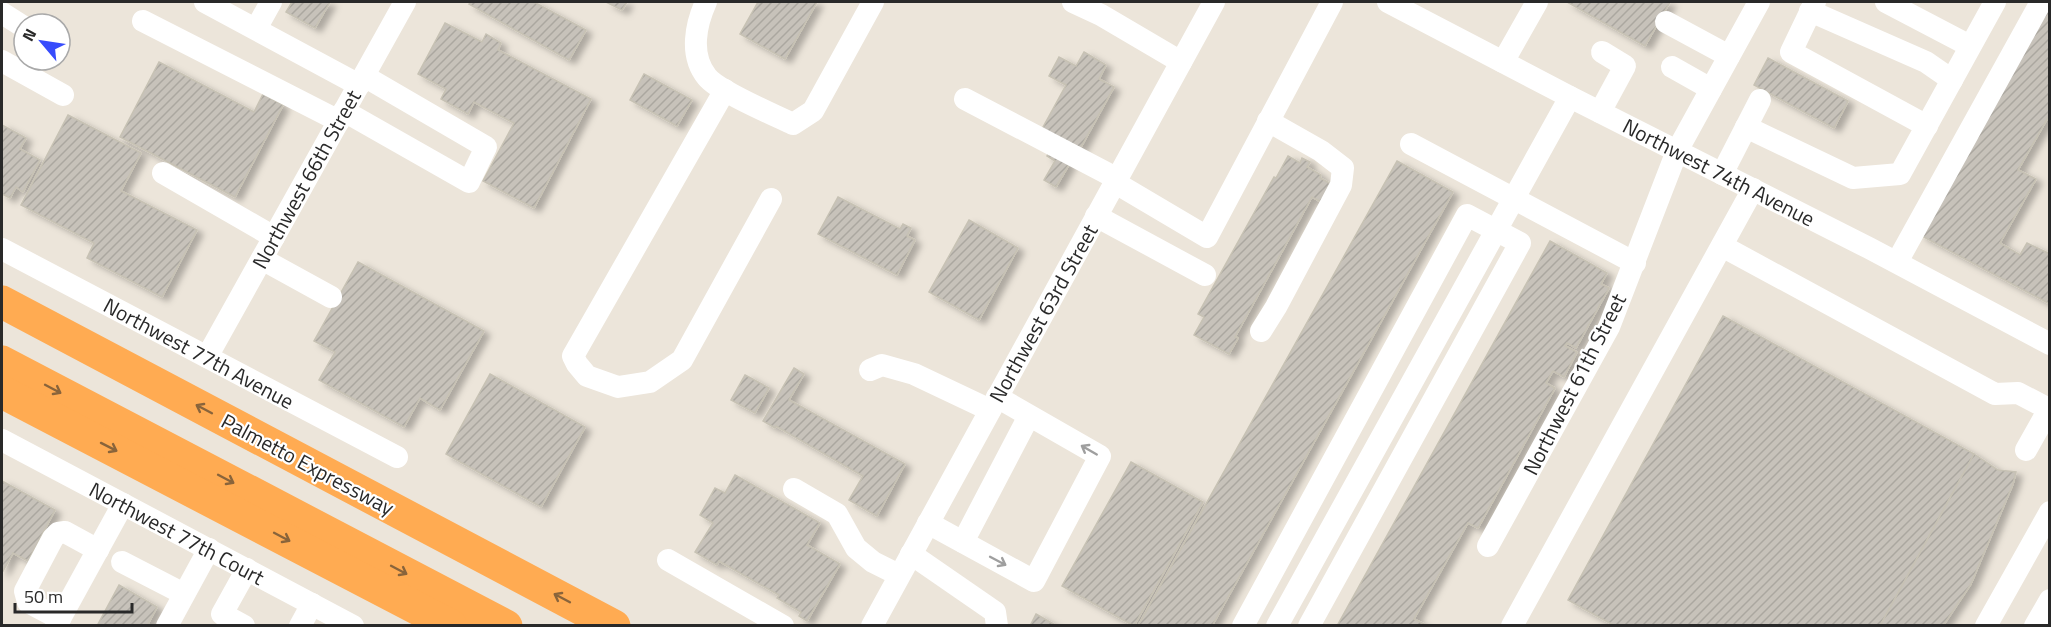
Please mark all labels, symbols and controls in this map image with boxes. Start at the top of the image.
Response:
north arrow [12,12,72,72]
text: N [16,24,42,45]
street label: Northwest 66th Street [243,83,369,274]
street label: Northwest 74th Avenue [1617,110,1821,234]
street label: Northwest 63rd Street [981,217,1106,408]
street label: Northwest 61th Street [1514,287,1634,480]
street label: Northwest 77th Avenue [98,289,300,417]
one-way arrow [44,384,62,395]
one-way arrow [196,403,213,415]
street label: Palmetto Expressway [216,405,400,523]
one-way arrow [100,442,118,454]
one-way arrow [1081,444,1098,456]
street label: Northwest 77th Court [84,473,271,593]
one-way arrow [217,474,235,486]
one-way arrow [273,532,291,544]
one-way arrow [989,555,1006,567]
one-way arrow [390,564,407,576]
scale bar [15,576,132,614]
text: 50 m [24,583,63,610]
one-way arrow [554,592,571,604]

